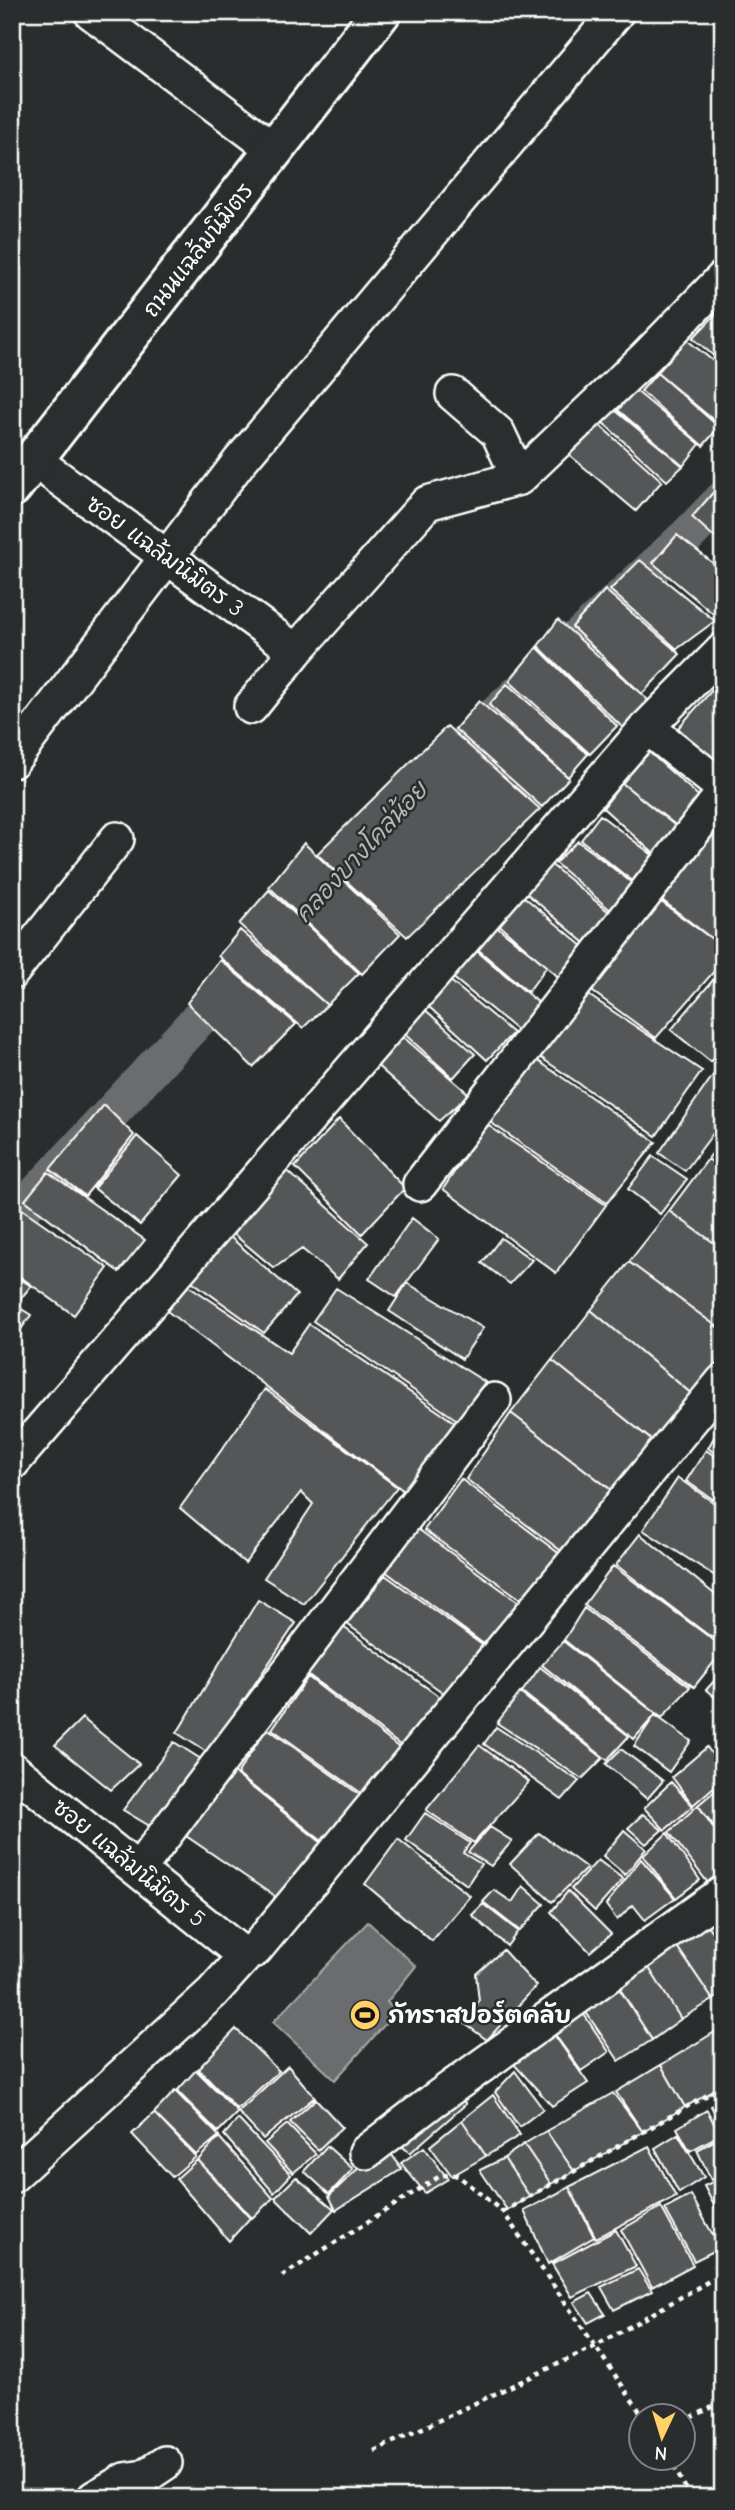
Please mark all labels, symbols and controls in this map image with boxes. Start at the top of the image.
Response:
street label: ถนนแฉล้มนิมิตร [136,176,259,322]
street label: ซอย แฉล้มนิมิตร 3 [81,488,250,622]
water label: คลองบางโคล่น้อย [288,773,435,928]
street label: ซอย แฉล้มนิมิตร 5 [47,1792,212,1933]
sports icon: ภัทราสปอร์ตคลับ [348,1998,382,2032]
place label: ภัทราสปอร์ตคลับ [388,2000,571,2029]
north arrow [626,2402,696,2472]
text: N [654,2442,668,2464]

